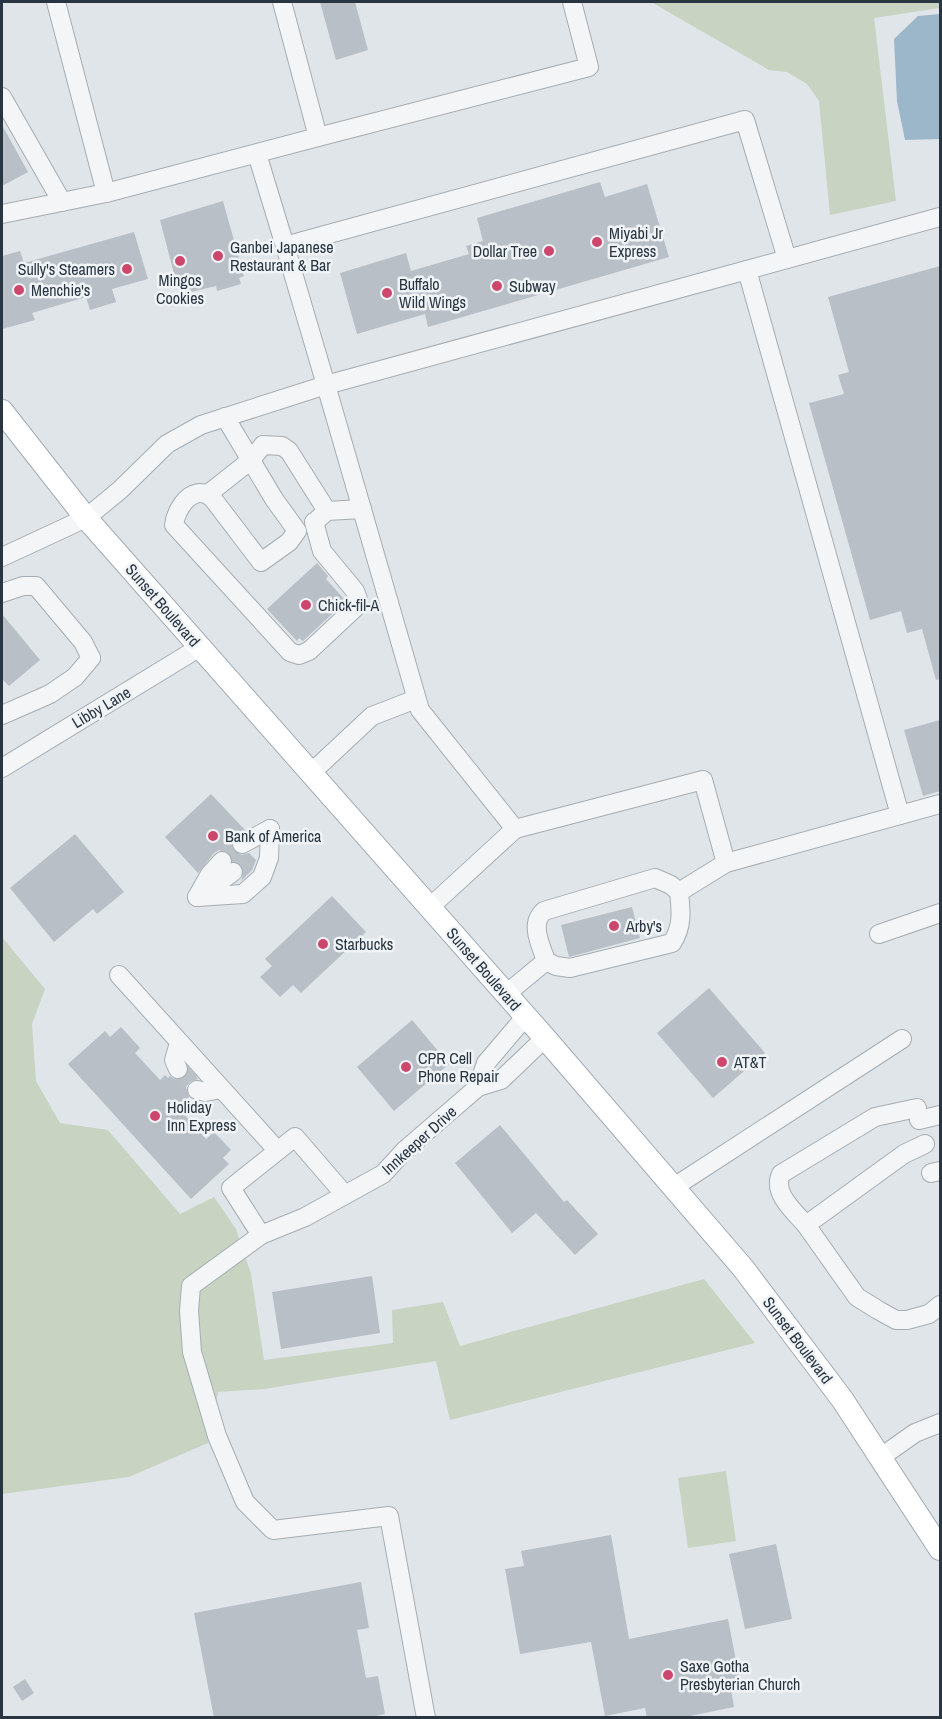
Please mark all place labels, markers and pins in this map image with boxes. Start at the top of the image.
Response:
place label: Miyabi Jr Express [609,222,664,262]
marker: Miyabi Jr Express [590,235,604,249]
place label: Ganbei Japanese Restaurant & Bar [230,236,334,276]
place label: Dollar Tree [473,240,537,262]
marker: Dollar Tree [542,244,556,258]
marker: Ganbei Japanese Restaurant & Bar [211,249,225,263]
marker: Mingos Cookies [173,254,187,268]
place label: Sully's Steamers [18,258,115,280]
marker: Sully's Steamers [120,262,134,276]
place label: Mingos Cookies [156,269,204,309]
place label: Buffalo Wild Wings [399,273,466,313]
place label: Subway [509,275,556,297]
place label: Menchie's [31,279,90,301]
marker: Subway [490,279,504,293]
marker: Menchie's [12,283,26,297]
marker: Buffalo Wild Wings [380,286,394,300]
place label: Chick-fil-A [318,594,379,616]
marker: Chick-fil-A [299,598,313,612]
place label: Bank of America [225,825,322,847]
marker: Bank of America [206,829,220,843]
place label: Arby's [625,915,662,937]
marker: Arby's [607,919,621,933]
place label: Starbucks [335,933,393,955]
marker: Starbucks [316,937,330,951]
place label: CPR Cell Phone Repair [418,1047,500,1087]
place label: AT&T [733,1051,767,1073]
marker: AT&T [715,1055,729,1069]
marker: CPR Cell Phone Repair [399,1060,413,1074]
place label: Holiday Inn Express [167,1096,236,1136]
marker: Holiday Inn Express [148,1109,162,1123]
place label: Saxe Gotha Presbyterian Church [680,1655,800,1695]
marker: Saxe Gotha Presbyterian Church [661,1668,675,1682]

